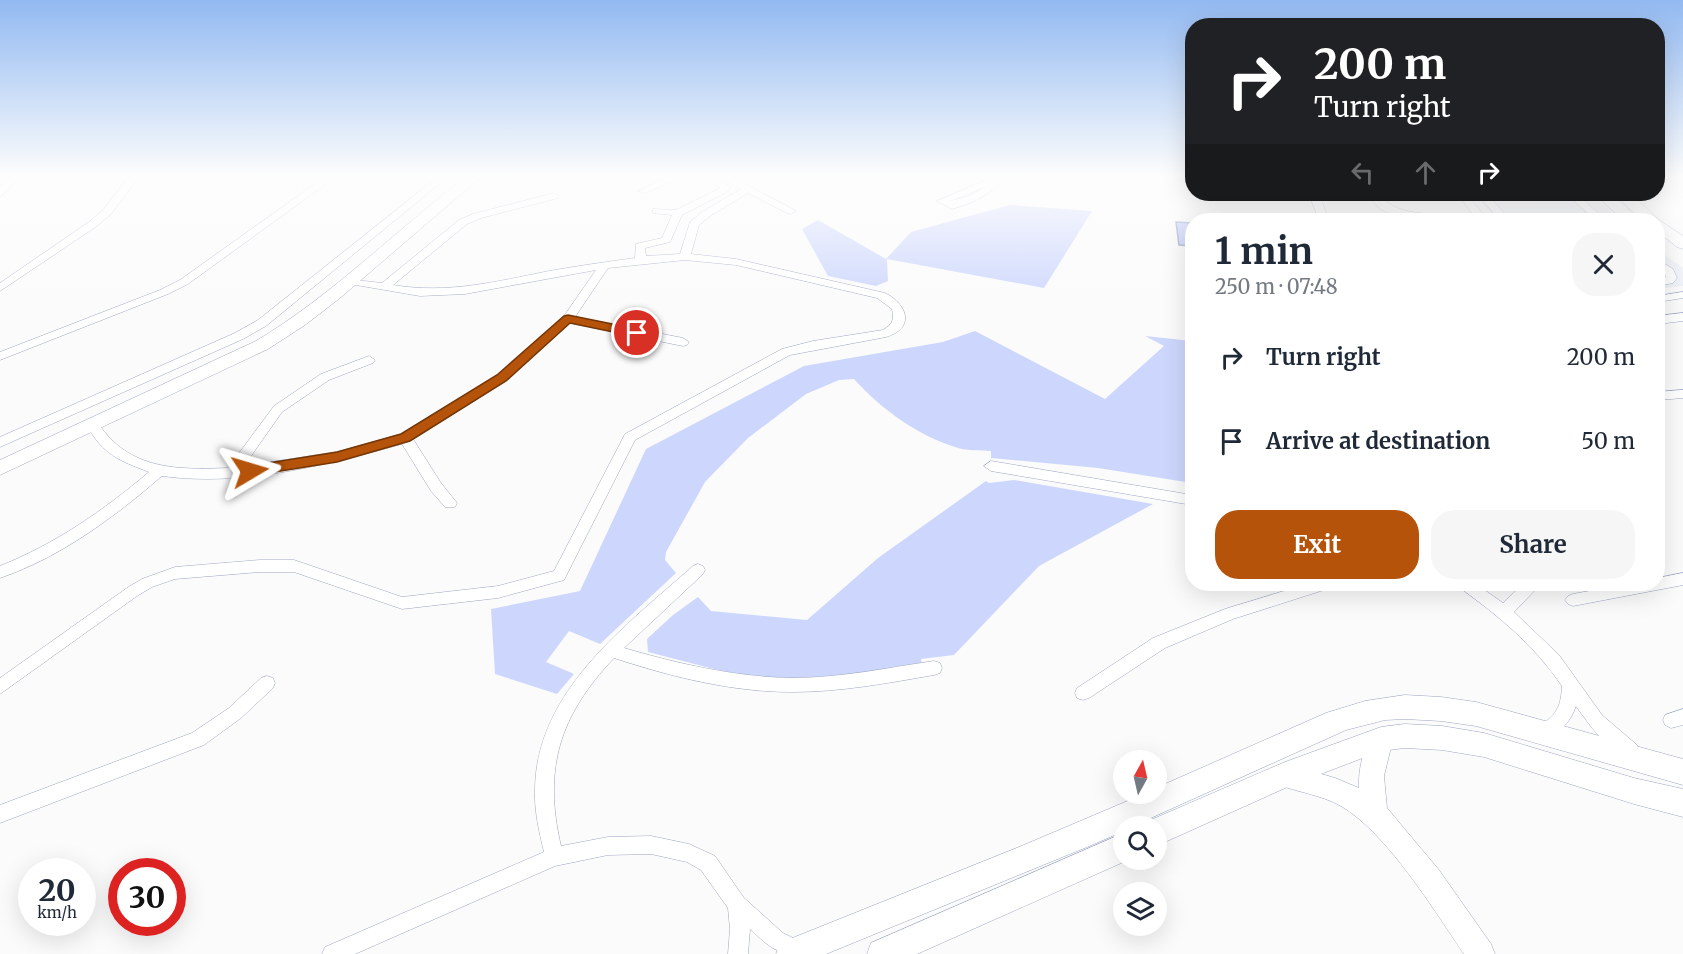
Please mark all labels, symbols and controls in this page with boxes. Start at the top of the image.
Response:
text: 200 m [1314,38,1446,90]
icon: right [1215,42,1293,120]
text: Turn right [1314,90,1451,124]
icon: left [1346,156,1379,189]
icon: ahead [1409,156,1442,189]
icon: right [1472,156,1505,189]
text: 1 min [1215,229,1313,274]
button: close [1572,233,1635,296]
text: 250 m · 07:48 [1215,274,1338,299]
pin [611,307,662,358]
icon: arrive [620,316,653,349]
icon: right [1215,341,1248,374]
text: Turn right [1266,343,1380,371]
text: 200 m [1567,343,1635,371]
icon: arrive [1215,425,1248,458]
text: Arrive at destination [1266,427,1490,455]
text: 50 m [1581,427,1635,455]
position arrow [218,439,282,503]
button: Exit [1215,510,1419,579]
button: Share [1431,510,1635,579]
north arrow [1113,750,1167,804]
map controls [1113,750,1167,936]
button: search [1113,816,1167,870]
speed limit sign: 30 [108,858,186,936]
text: 20 [38,871,76,909]
button: layers [1113,882,1167,936]
text: km/h [37,903,77,922]

